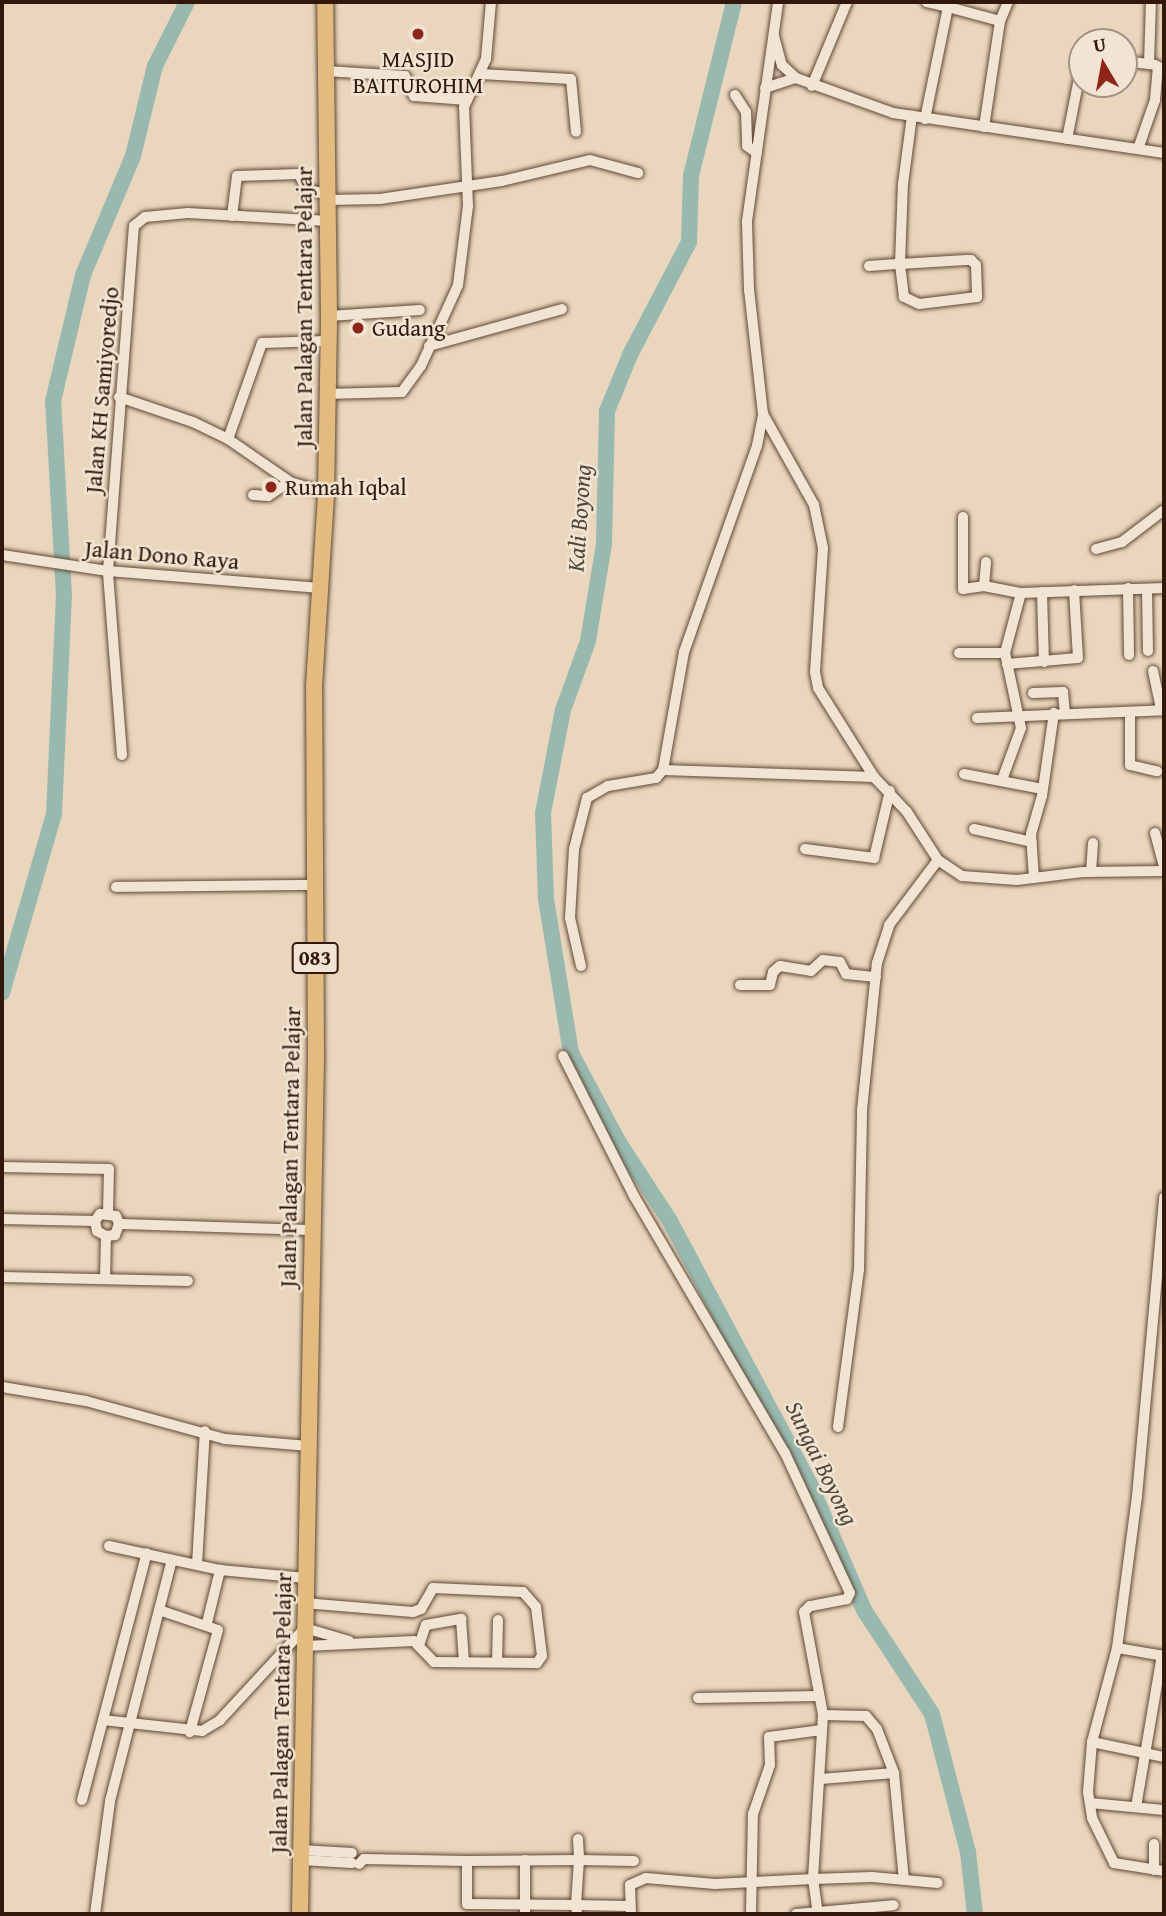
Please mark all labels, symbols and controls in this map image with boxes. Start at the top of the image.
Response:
marker: MASJID BAITUROHIM [410,26,426,42]
north arrow [1068,28,1138,98]
text: U [1091,29,1108,59]
place label: MASJID BAITUROHIM [353,45,483,99]
street label: Jalan Palagan Tentara Pelajar [290,166,318,448]
street label: Jalan KH Samiyoredjo [79,285,125,495]
place label: Gudang [372,314,446,342]
marker: Gudang [350,320,366,336]
water label: Kali Boyong [561,463,597,573]
place label: Rumah Iqbal [285,473,407,501]
marker: Rumah Iqbal [263,479,279,495]
street label: Jalan Dono Raya [84,535,240,575]
road number: 083 [290,940,340,976]
street label: Jalan Palagan Tentara Pelajar [274,1006,306,1288]
water label: Sungai Boyong [780,1396,864,1530]
street label: Jalan Palagan Tentara Pelajar [265,1572,297,1854]

